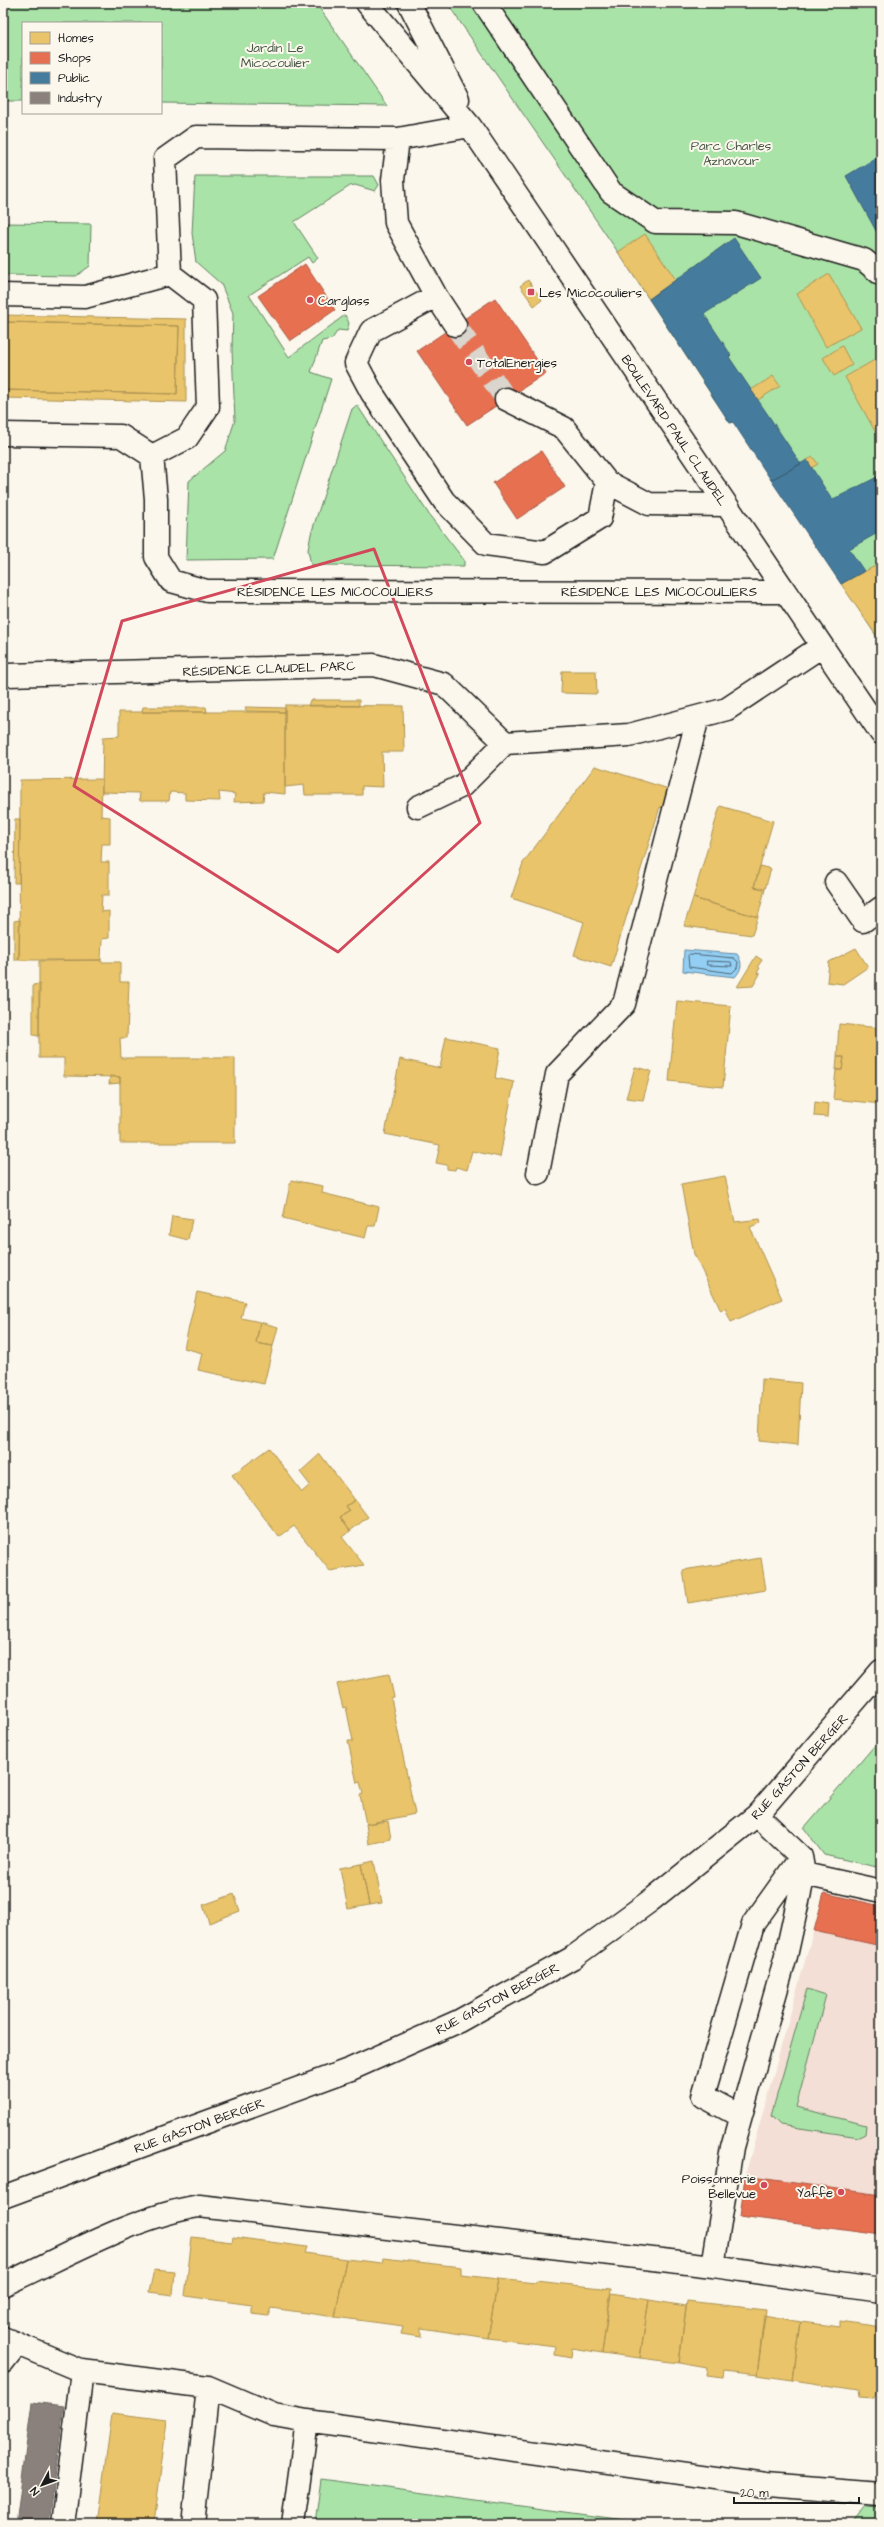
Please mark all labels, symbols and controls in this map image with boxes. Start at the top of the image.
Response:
legend [22,22,162,114]
text: Homes [58,30,94,47]
park label: Jardin Le Micocoulier [241,39,309,72]
text: Shops [58,50,91,67]
text: Public [58,70,90,87]
text: Industry [58,90,103,108]
park label: Parc Charles Aznavour [691,137,772,170]
place label: Les Micocouliers [539,284,642,302]
marker: Les Micocouliers [526,287,536,297]
place label: Carglass [318,292,370,311]
marker: Carglass [305,295,315,305]
street label: BOULEVARD PAUL CLAUDEL [617,352,732,510]
place label: TotalEnergies [477,354,557,373]
marker: TotalEnergies [464,357,474,367]
street label: RÉSIDENCE LES MICOCOULIERS [237,583,433,601]
street label: RÉSIDENCE LES MICOCOULIERS [561,583,757,601]
street label: RÉSIDENCE CLAUDEL PARC [182,657,356,681]
street label: RUE GASTON BERGER [747,1710,852,1824]
street label: RUE GASTON BERGER [433,1959,562,2039]
street label: RUE GASTON BERGER [132,2094,267,2158]
place label: Poissonnerie Bellevue [682,2170,756,2203]
marker: Poissonnerie Bellevue [759,2180,769,2190]
place label: Yaffe [797,2184,833,2202]
marker: Yaffe [836,2187,846,2197]
north arrow [22,2465,62,2505]
scale bar [734,2479,859,2505]
text: N [27,2484,43,2499]
text: 20 m [740,2485,769,2502]

